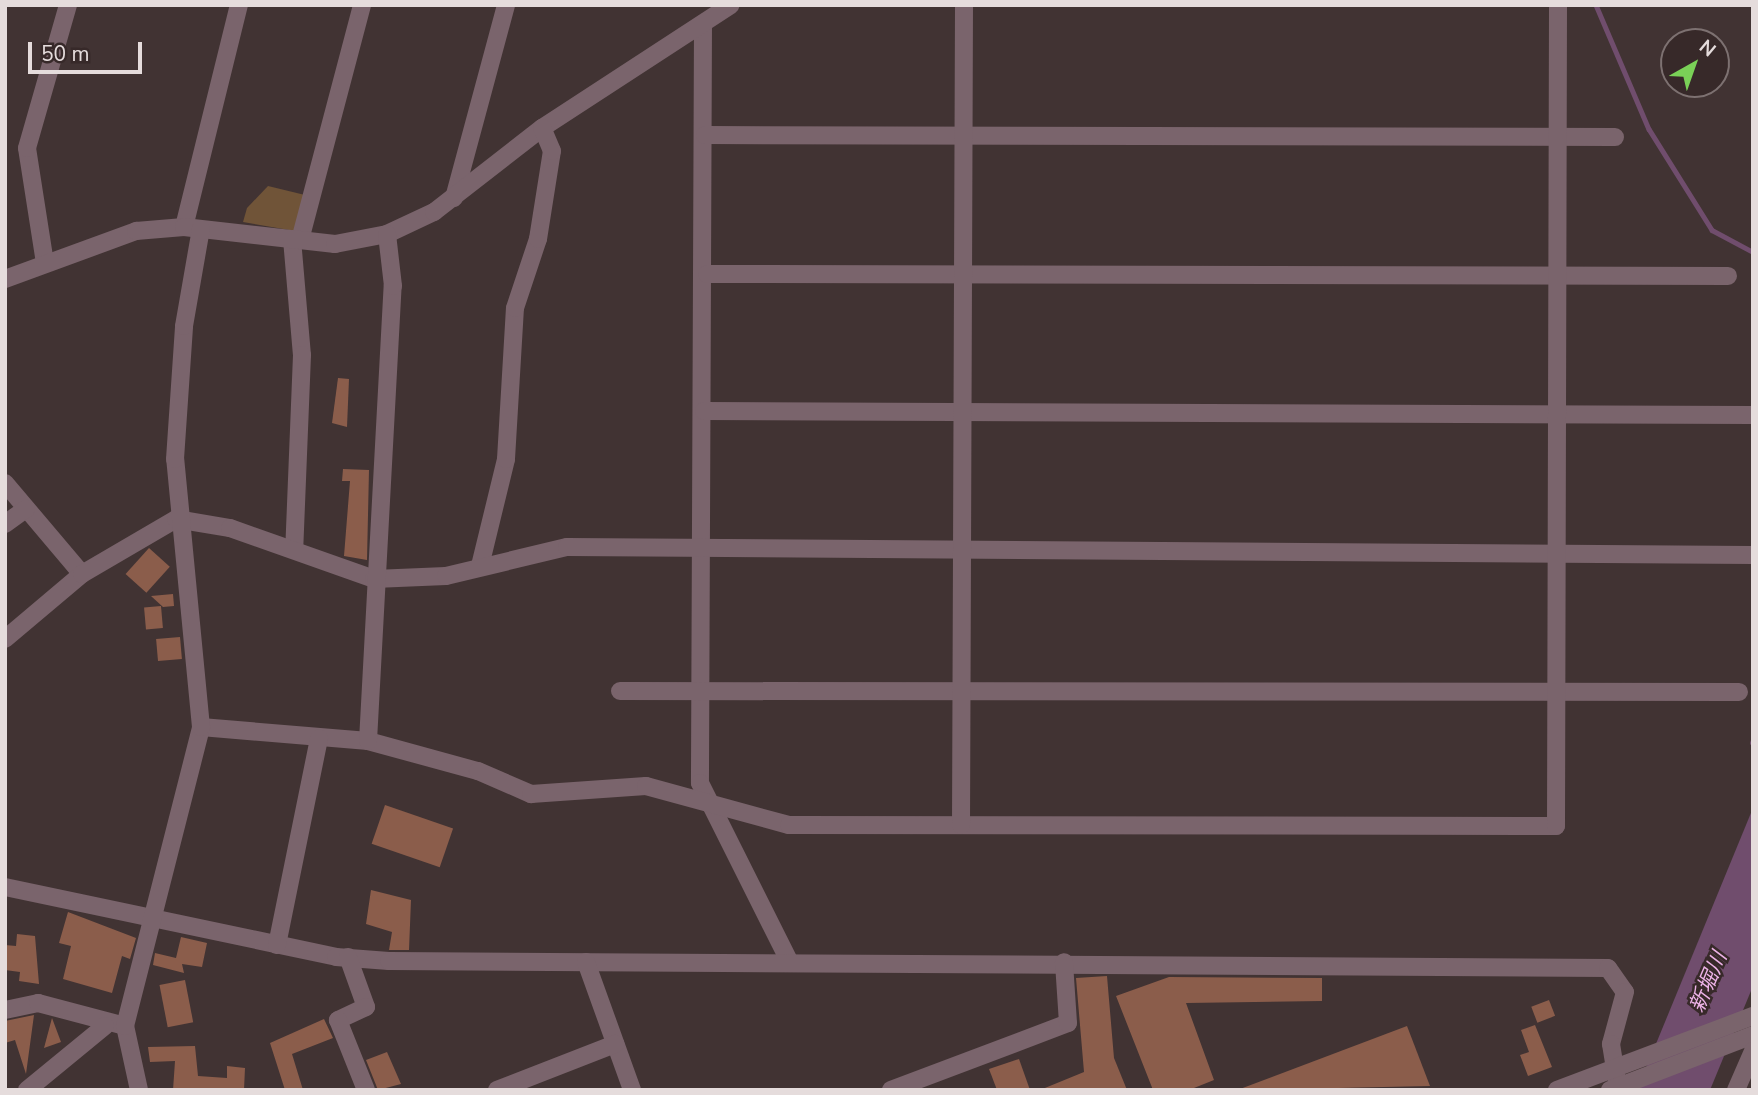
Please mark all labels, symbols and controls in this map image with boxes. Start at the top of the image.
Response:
scale bar [32,28,145,72]
north arrow [1660,28,1730,98]
text: N [1693,34,1721,63]
text: 50 m [41,40,90,68]
water label: 新堀川 [1684,948,1732,1016]

